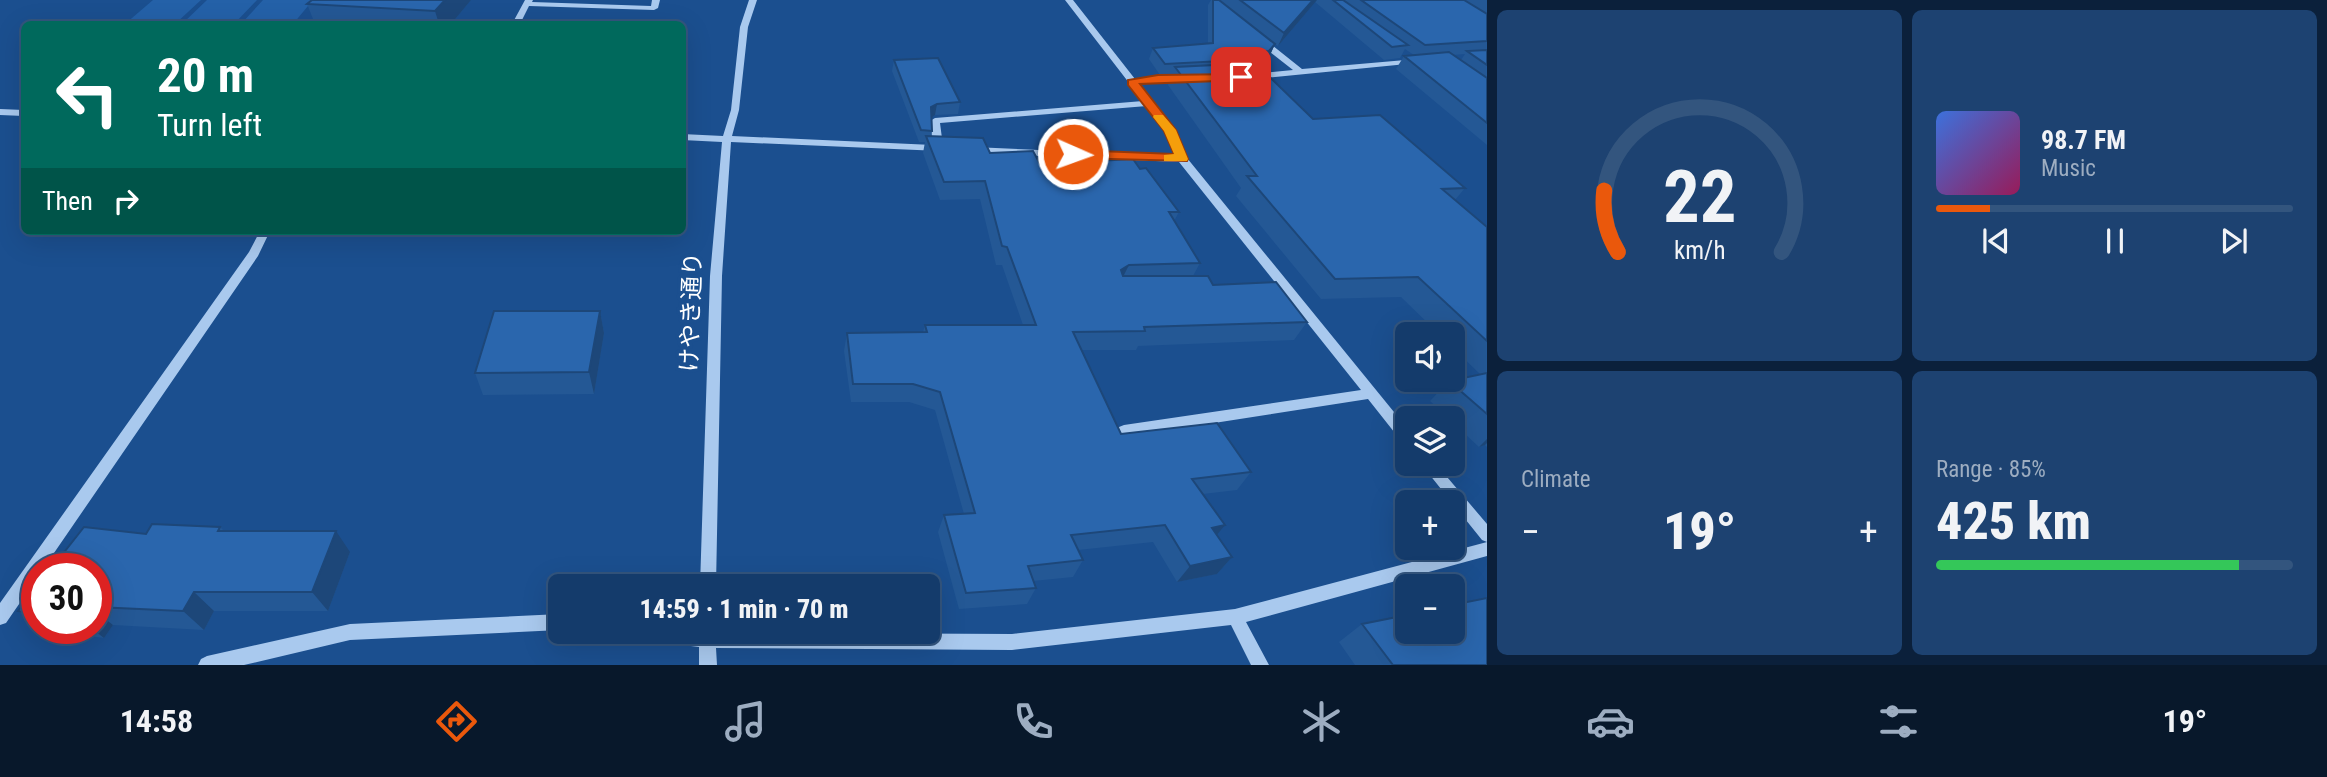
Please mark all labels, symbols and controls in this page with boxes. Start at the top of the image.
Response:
text: 20 m [157,47,254,104]
pin [1211,47,1271,107]
icon: left [42,49,133,140]
icon: arrive [1222,58,1260,96]
text: Turn left [157,106,262,144]
position arrow [1036,117,1110,191]
text: 98.7 FM [2041,125,2126,155]
text: 22 [1663,154,1736,240]
text: Music [2041,155,2096,182]
icon: right [107,182,145,220]
text: Then [42,186,93,216]
icon: previous [1977,222,2015,260]
icon: pause [2096,222,2134,260]
icon: next [2215,222,2253,260]
text: km/h [1674,236,1725,265]
street label: けやき通り [675,252,707,372]
map controls [1395,322,1465,644]
button: sound [1395,322,1465,392]
button: layers [1395,406,1465,476]
text: Range · 85% [1936,456,2046,483]
text: Climate [1521,466,1591,493]
button: + [1395,490,1465,560]
text: 425 km [1936,491,2091,552]
text: 19° [1663,501,1736,562]
text: − [1521,510,1540,554]
text: + [1859,510,1878,554]
speed limit sign: 30 [21,553,112,644]
button: − [1395,574,1465,644]
text: 14:59 · 1 min · 70 m [639,594,849,624]
icon: directions [432,697,481,746]
icon: music [721,697,770,746]
icon: phone [1009,697,1058,746]
icon: climate [1297,697,1346,746]
icon: car [1586,697,1635,746]
icon: filters [1874,697,1923,746]
text: 14:58 [120,702,193,740]
text: 19° [2163,702,2207,740]

